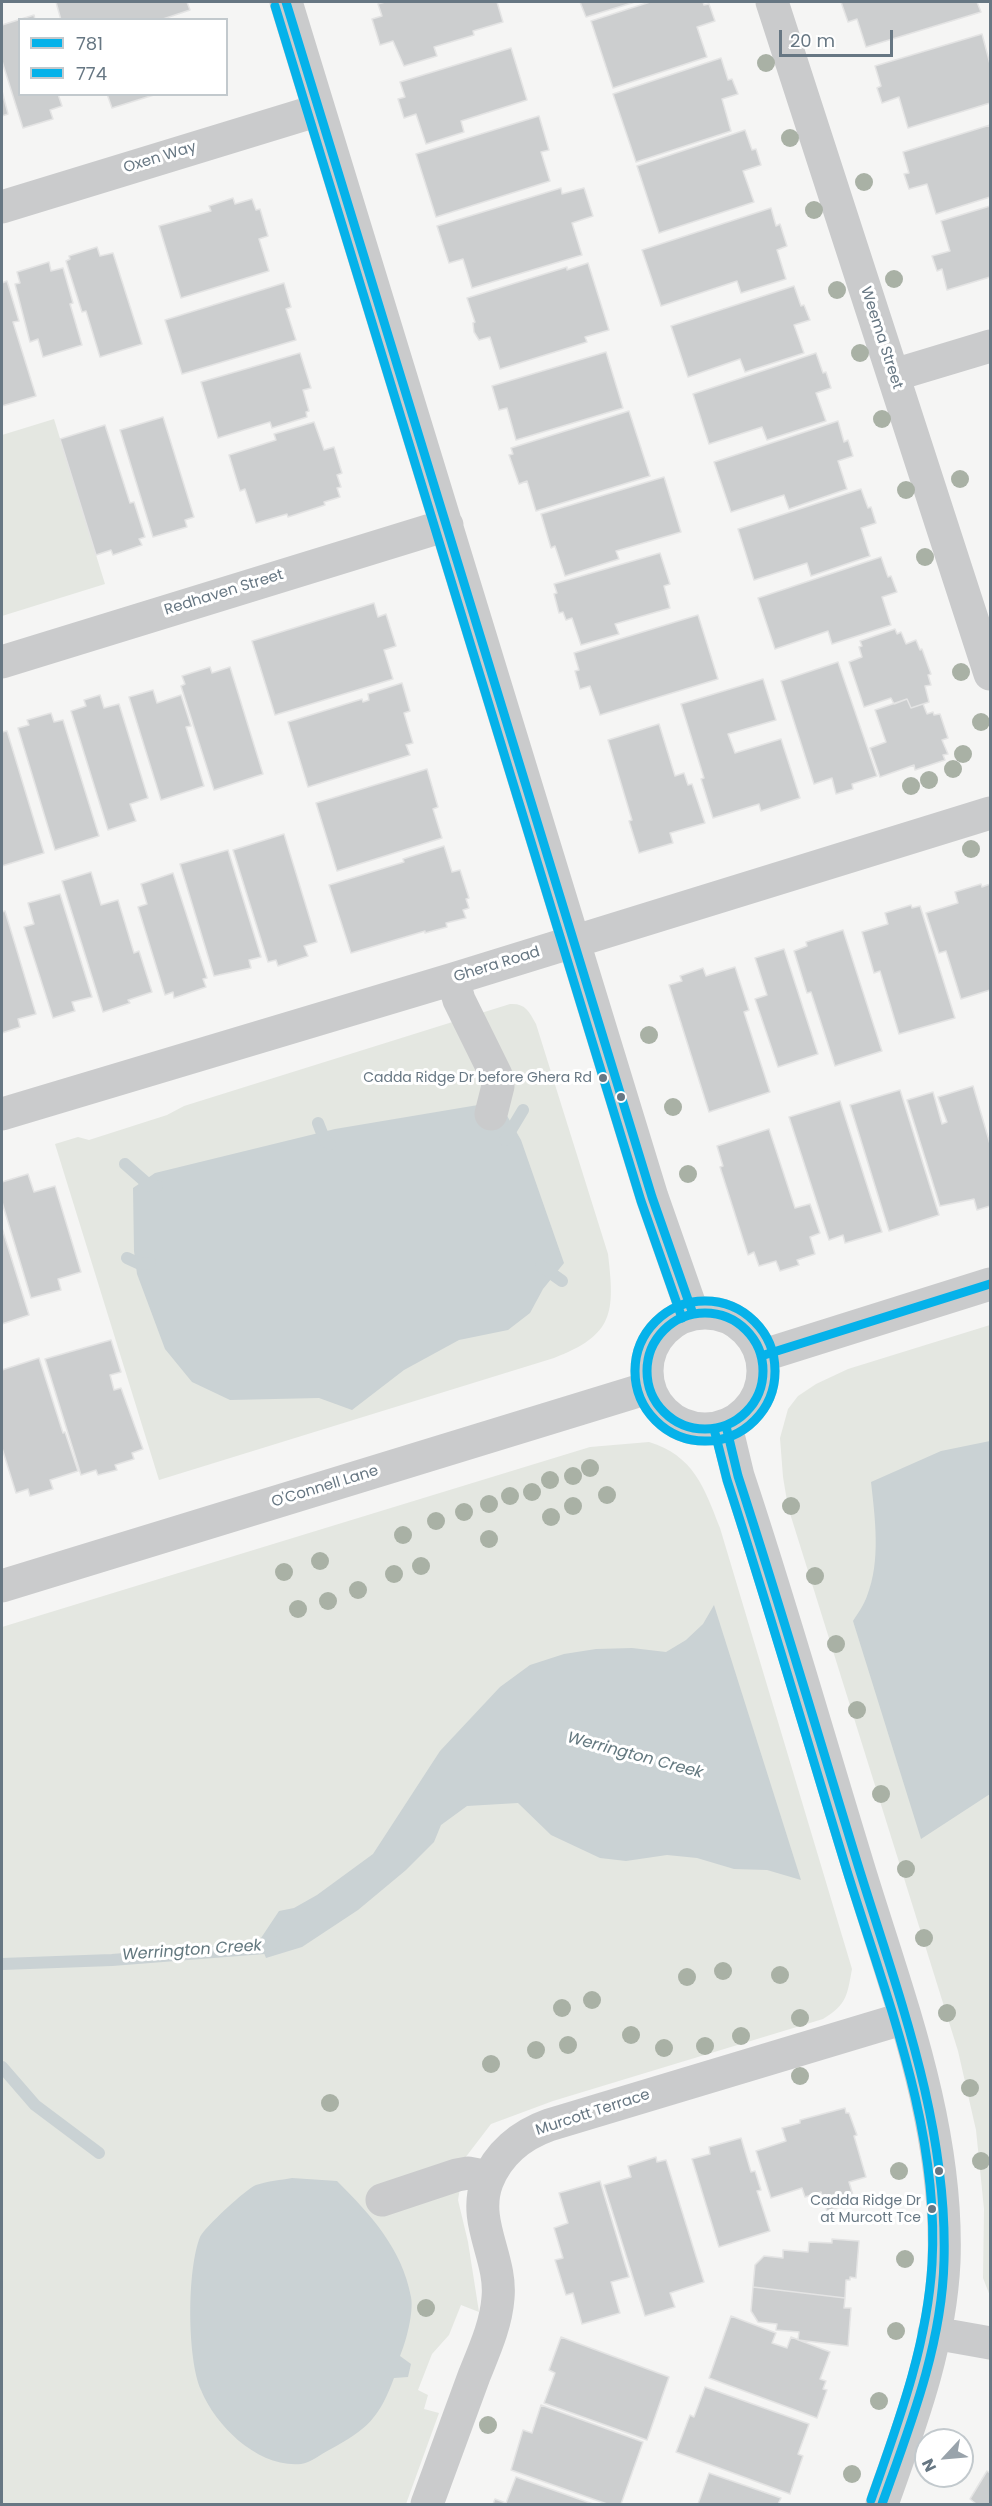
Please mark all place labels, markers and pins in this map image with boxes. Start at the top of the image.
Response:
place label: Cadda Ridge Dr before Ghera Rd [363,1070,592,1086]
marker: Cadda Ridge Dr before Ghera Rd [597,1072,609,1084]
unlabelled marker [615,1091,627,1103]
unlabelled marker [933,2165,945,2177]
place label: Cadda Ridge Dr at Murcott Tce [810,2193,921,2226]
marker: Cadda Ridge Dr at Murcott Tce [926,2203,938,2215]

